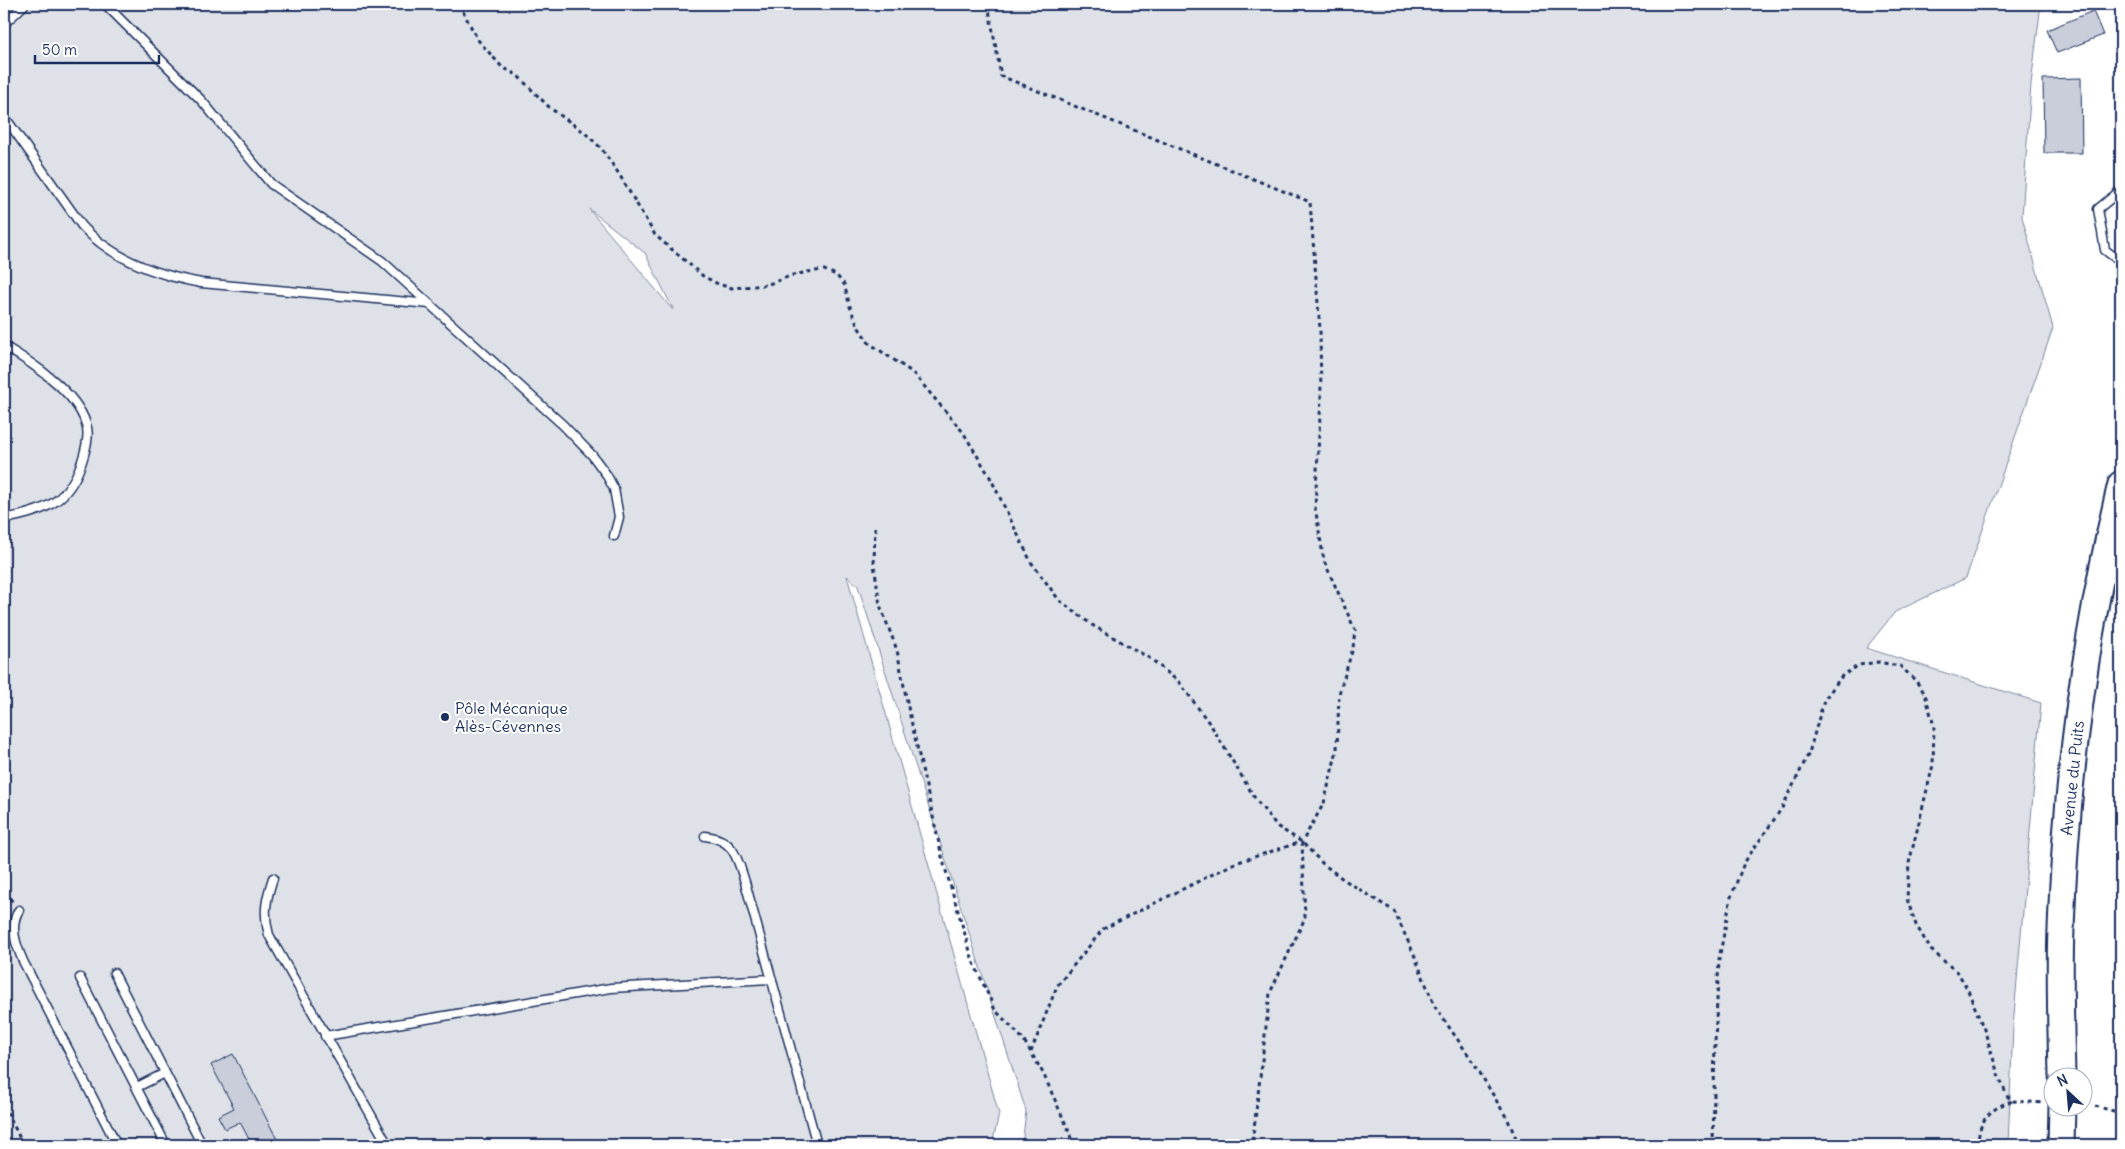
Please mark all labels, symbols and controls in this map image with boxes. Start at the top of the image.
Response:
scale bar [35,32,159,64]
text: 50 m [42,40,77,59]
place label: Pôle Mécanique Alès-Cévennes [455,698,568,736]
marker: Pôle Mécanique Alès-Cévennes [439,711,451,723]
street label: Avenue du Puits [2056,720,2088,836]
north arrow [2042,1066,2092,1116]
text: N [2054,1070,2071,1091]

